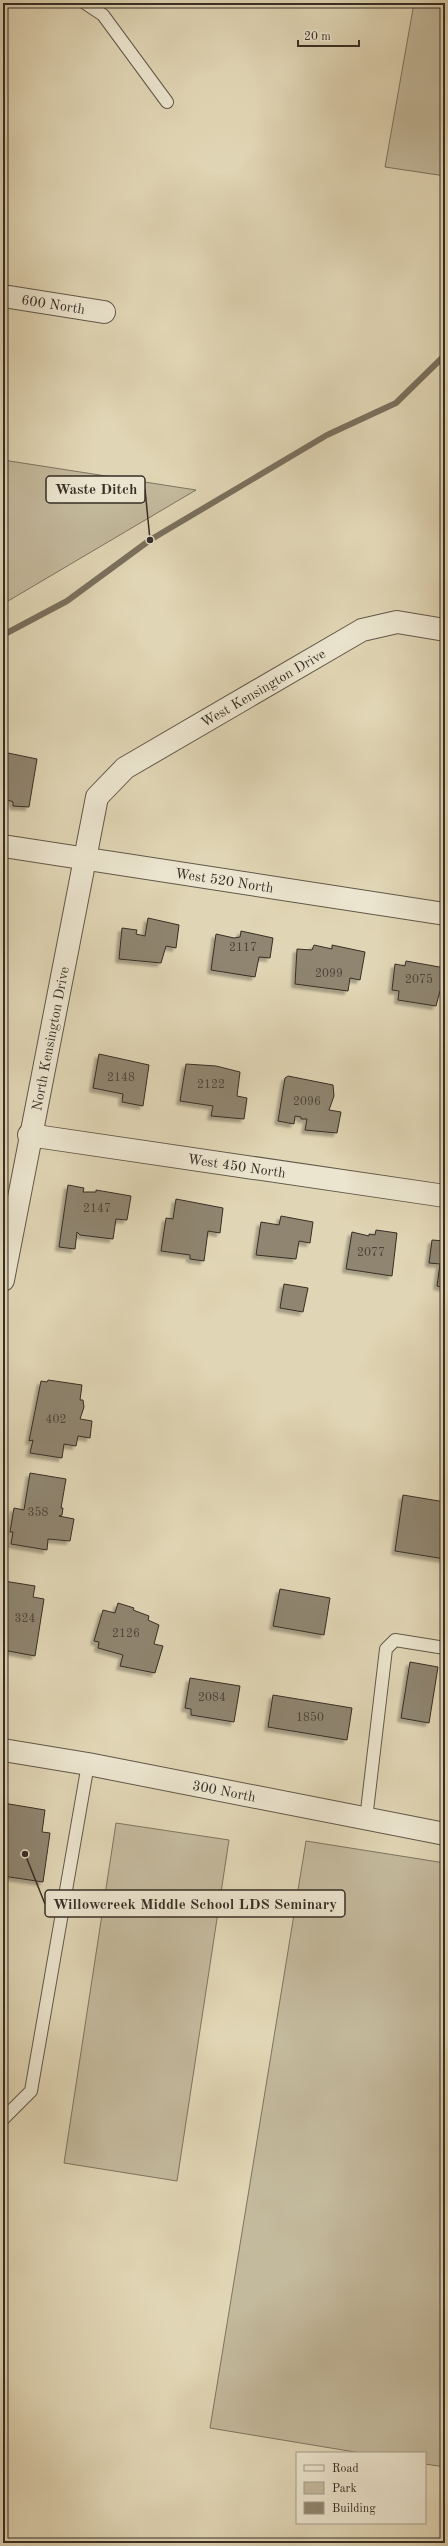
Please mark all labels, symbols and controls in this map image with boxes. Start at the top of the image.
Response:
scale bar [298,22,359,48]
text: 20 m [304,31,331,43]
street label: 600 North [20,293,86,317]
callout: Waste Ditch [46,476,145,503]
text: Waste Ditch [55,483,137,498]
street label: West Kensington Drive [199,647,328,730]
street label: West 520 North [174,867,275,896]
house number: 2117 [229,942,257,954]
street label: North Kensington Drive [30,965,72,1112]
house number: 2099 [315,968,343,980]
house number: 2075 [405,973,433,986]
house number: 2148 [107,1072,135,1084]
house number: 2122 [197,1079,225,1091]
house number: 2096 [293,1096,321,1108]
street label: West 450 North [187,1152,287,1181]
house number: 2147 [83,1203,111,1215]
house number: 2077 [357,1247,385,1259]
house number: 402 [46,1414,66,1426]
house number: 358 [28,1506,48,1519]
house number: 324 [15,1613,35,1625]
house number: 2126 [112,1628,140,1640]
house number: 2084 [198,1692,226,1704]
house number: 1850 [296,1711,324,1724]
street label: 300 North [191,1779,257,1805]
callout: Willowcreek Middle School LDS Seminary [45,1890,345,1917]
text: Willowcreek Middle School LDS Seminary [53,1898,337,1913]
legend [296,2452,426,2524]
text: Road [332,2463,359,2475]
text: Park [332,2483,357,2495]
text: Building [332,2503,376,2515]

